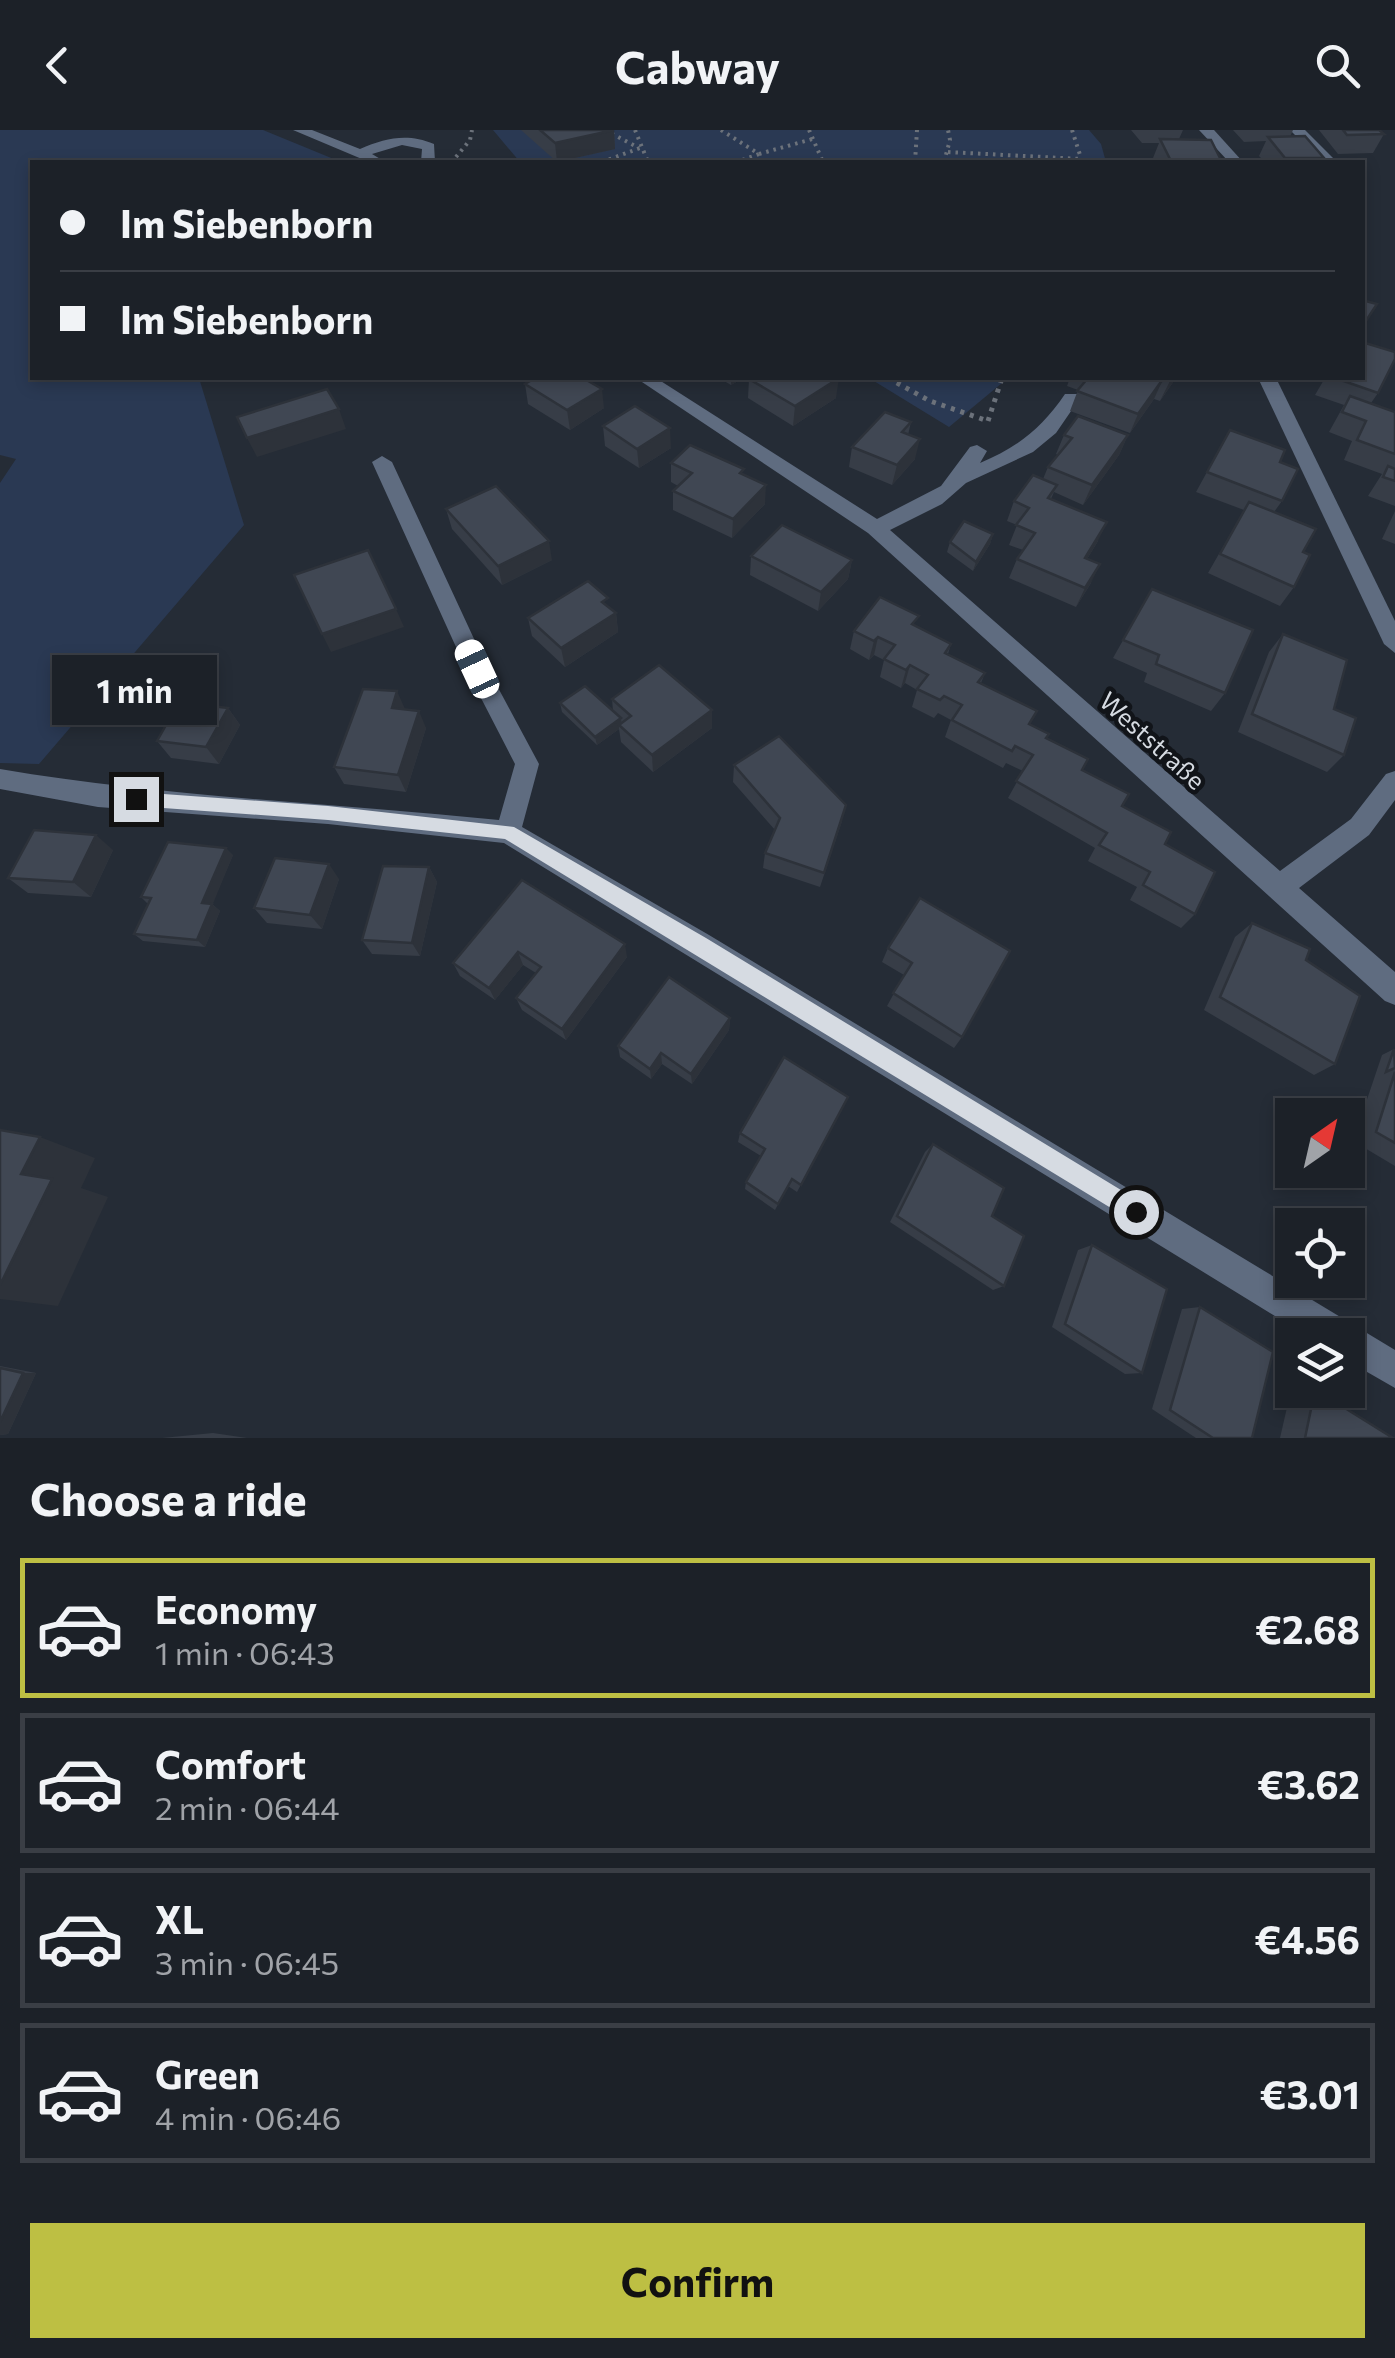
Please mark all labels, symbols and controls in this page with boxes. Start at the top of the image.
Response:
icon: back [30,38,85,93]
text: Cabway [615,38,780,93]
icon: search [1310,38,1365,93]
text: Im Siebenborn [120,199,373,246]
text: Im Siebenborn [120,295,373,342]
car [451,635,503,703]
callout: 1 min [54,654,218,724]
text: 1 min [97,670,172,710]
street label: Weststraße [1094,685,1212,795]
route end [114,777,159,822]
north arrow [1275,1098,1365,1188]
map controls [1275,1098,1365,1408]
route start [1114,1190,1159,1235]
button: locate [1275,1208,1365,1298]
button: layers [1275,1318,1365,1408]
text: Choose a ride [30,1470,307,1525]
icon: car [35,1583,125,1673]
text: Economy [155,1585,317,1632]
text: €2.68 [1255,1605,1360,1652]
text: 1 min · 06:43 [155,1632,334,1672]
icon: car [35,1738,125,1828]
text: Comfort [155,1740,306,1787]
text: €3.62 [1257,1760,1360,1807]
text: 2 min · 06:44 [155,1787,339,1827]
icon: car [35,1893,125,1983]
text: XL [155,1895,204,1942]
text: €4.56 [1254,1915,1360,1962]
text: 3 min · 06:45 [155,1942,339,1982]
icon: car [35,2048,125,2138]
text: Green [155,2050,260,2097]
text: €3.01 [1260,2070,1360,2117]
text: 4 min · 06:46 [155,2097,341,2137]
button: Confirm [30,2223,1365,2338]

